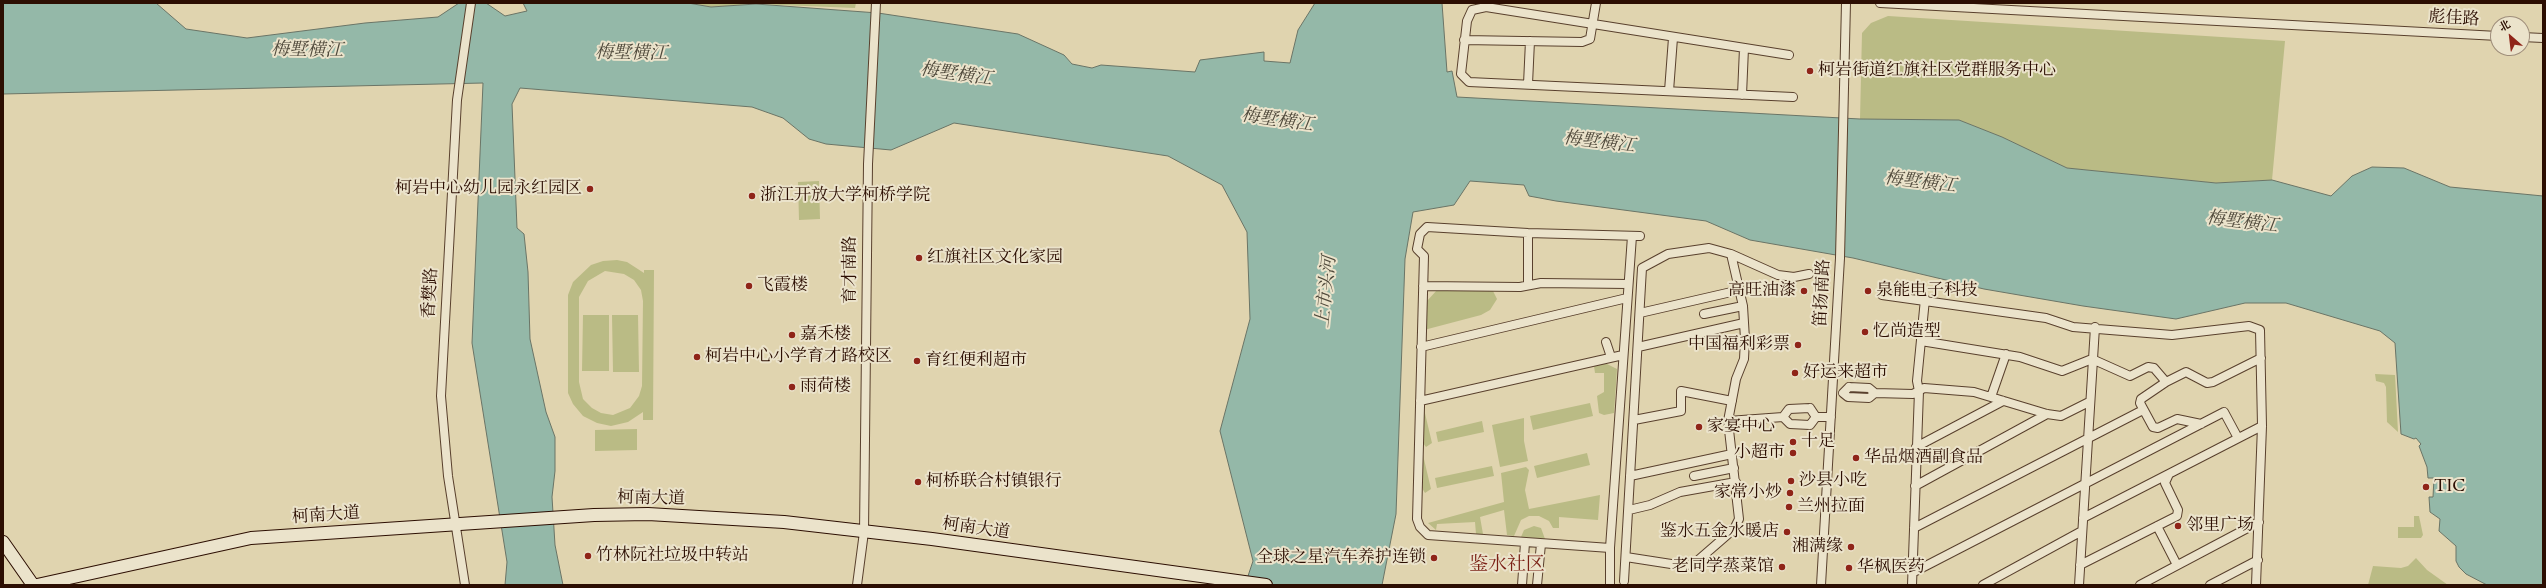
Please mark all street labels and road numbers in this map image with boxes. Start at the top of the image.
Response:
street label: 彪佳路 [2428,7,2480,31]
street label: 育才南路 [841,236,861,304]
street label: 笛扬南路 [1811,259,1835,327]
street label: 香樊路 [419,267,443,319]
street label: 柯南大道 [617,488,685,510]
street label: 柯南大道 [291,503,361,529]
street label: 柯南大道 [941,514,1011,544]

